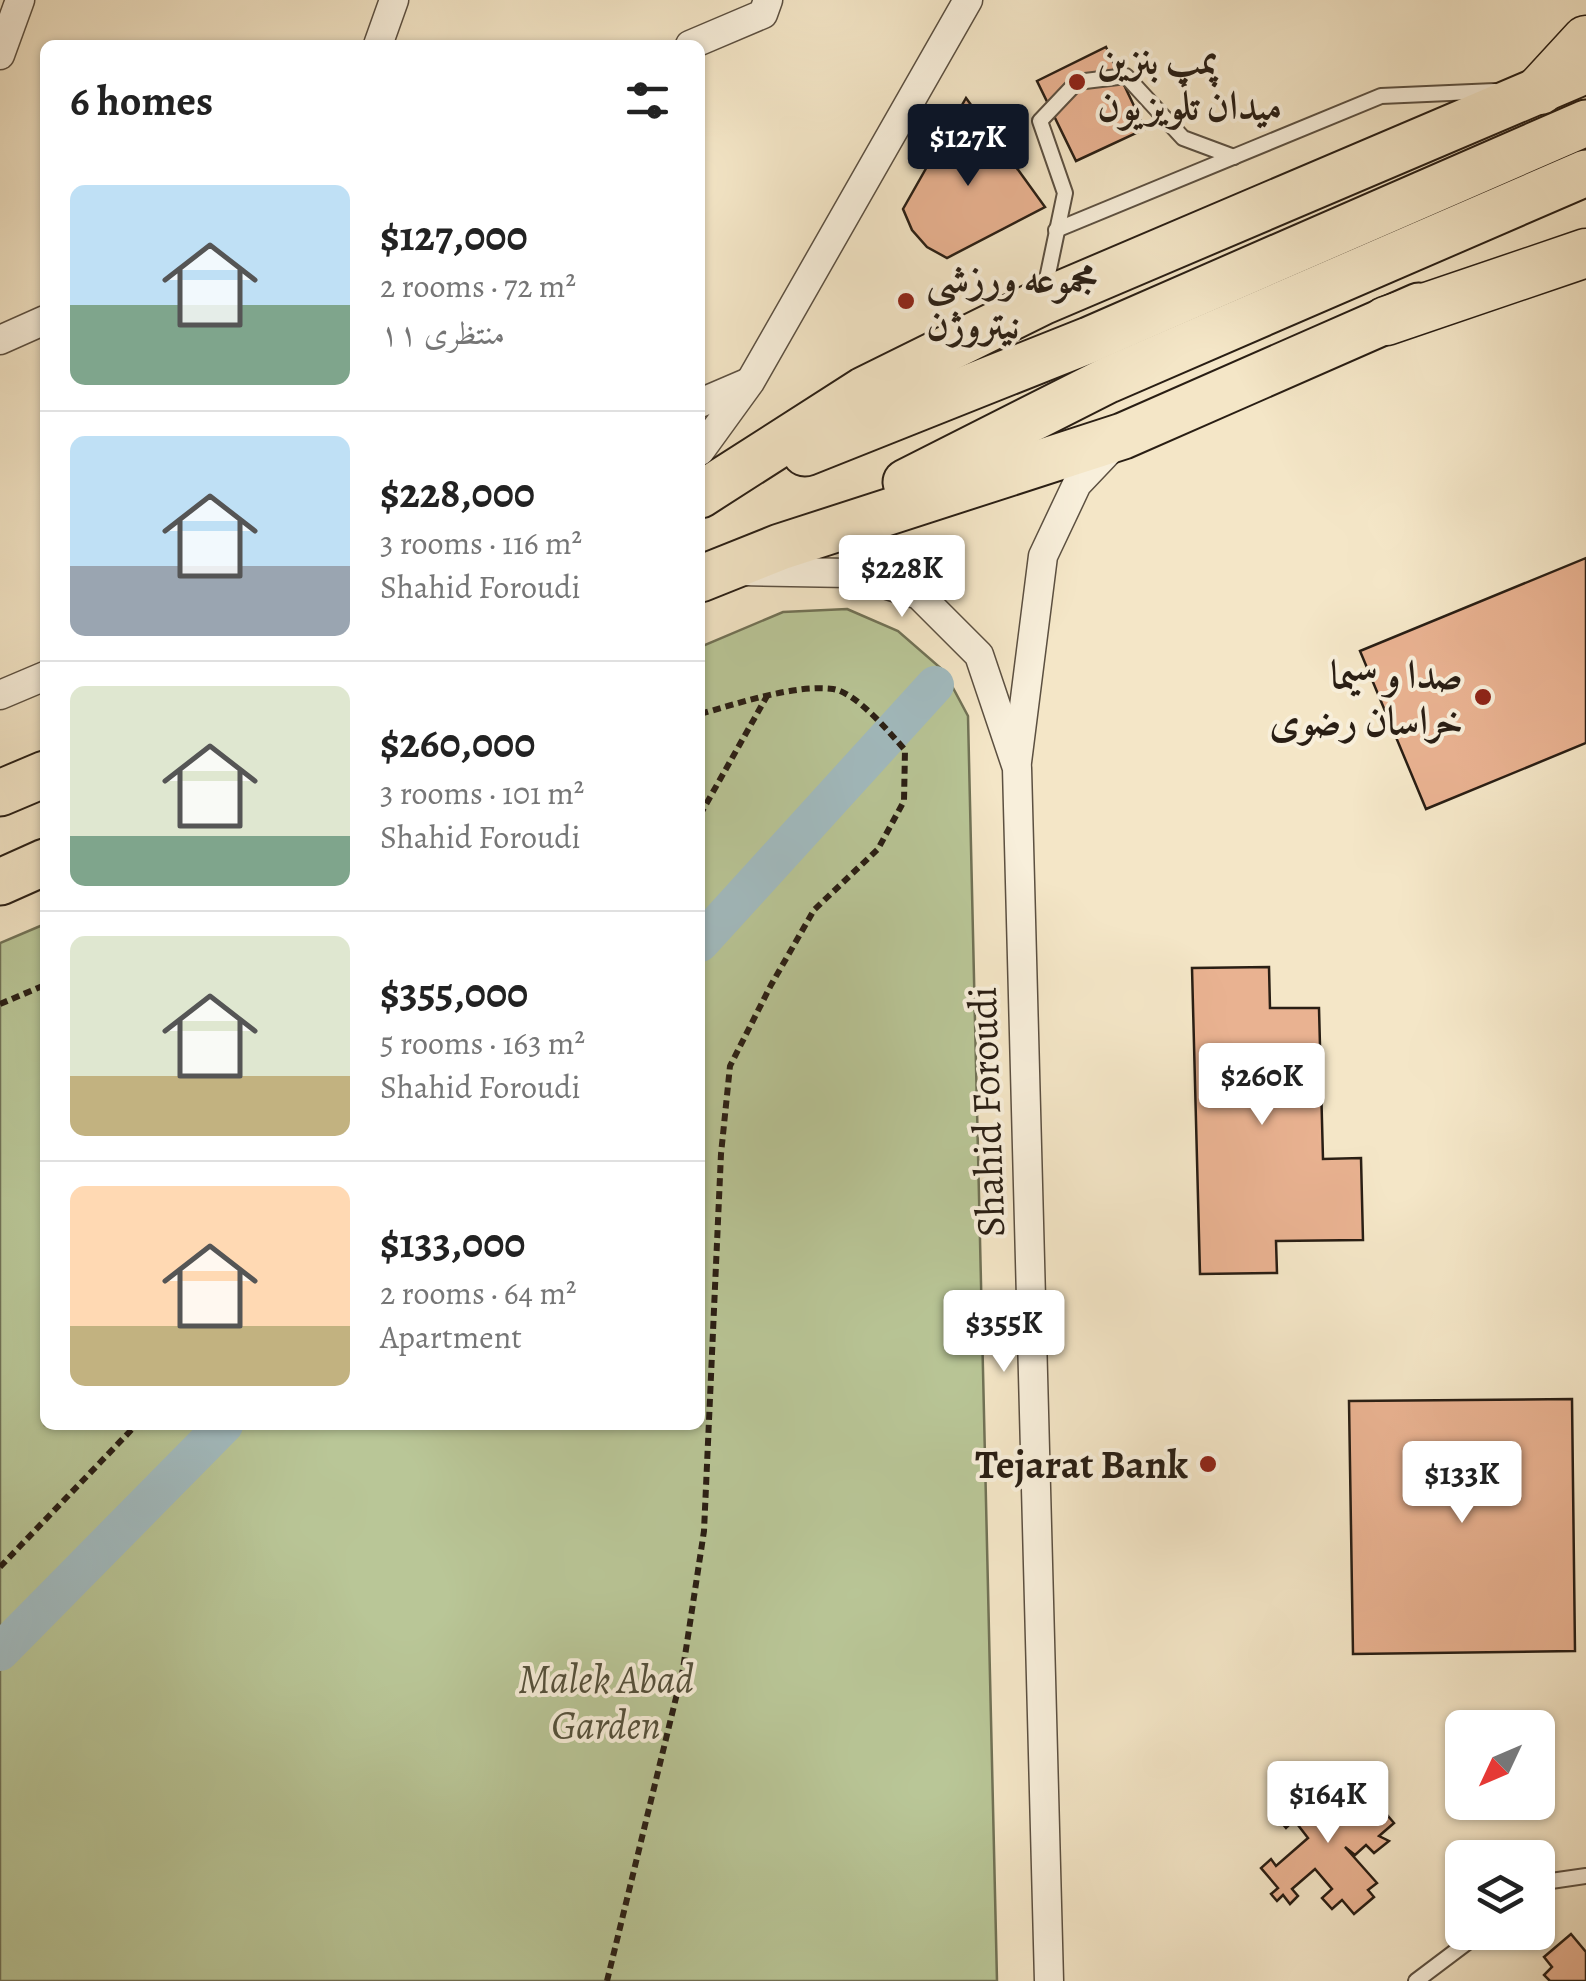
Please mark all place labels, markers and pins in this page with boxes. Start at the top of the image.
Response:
place label: پمپ بنزین میدان تلویزیون [1097,32,1282,133]
marker: پمپ بنزین میدان تلویزیون [1066,71,1088,93]
pin: $127K [898,104,1038,189]
place label: مجموعه ورزشی نیتروژن [926,251,1098,352]
marker: مجموعه ورزشی نیتروژن [895,290,917,312]
pin: $228K [832,535,972,620]
place label: صدا و سیما خراسان رضوی [1269,647,1463,748]
marker: صدا و سیما خراسان رضوی [1472,686,1494,708]
pin: $260K [1192,1043,1332,1128]
pin: $355K [934,1290,1074,1375]
place label: Tejarat Bank [975,1437,1188,1492]
pin: $133K [1392,1441,1532,1526]
marker: Tejarat Bank [1197,1453,1219,1475]
pin: $164K [1258,1761,1398,1846]

